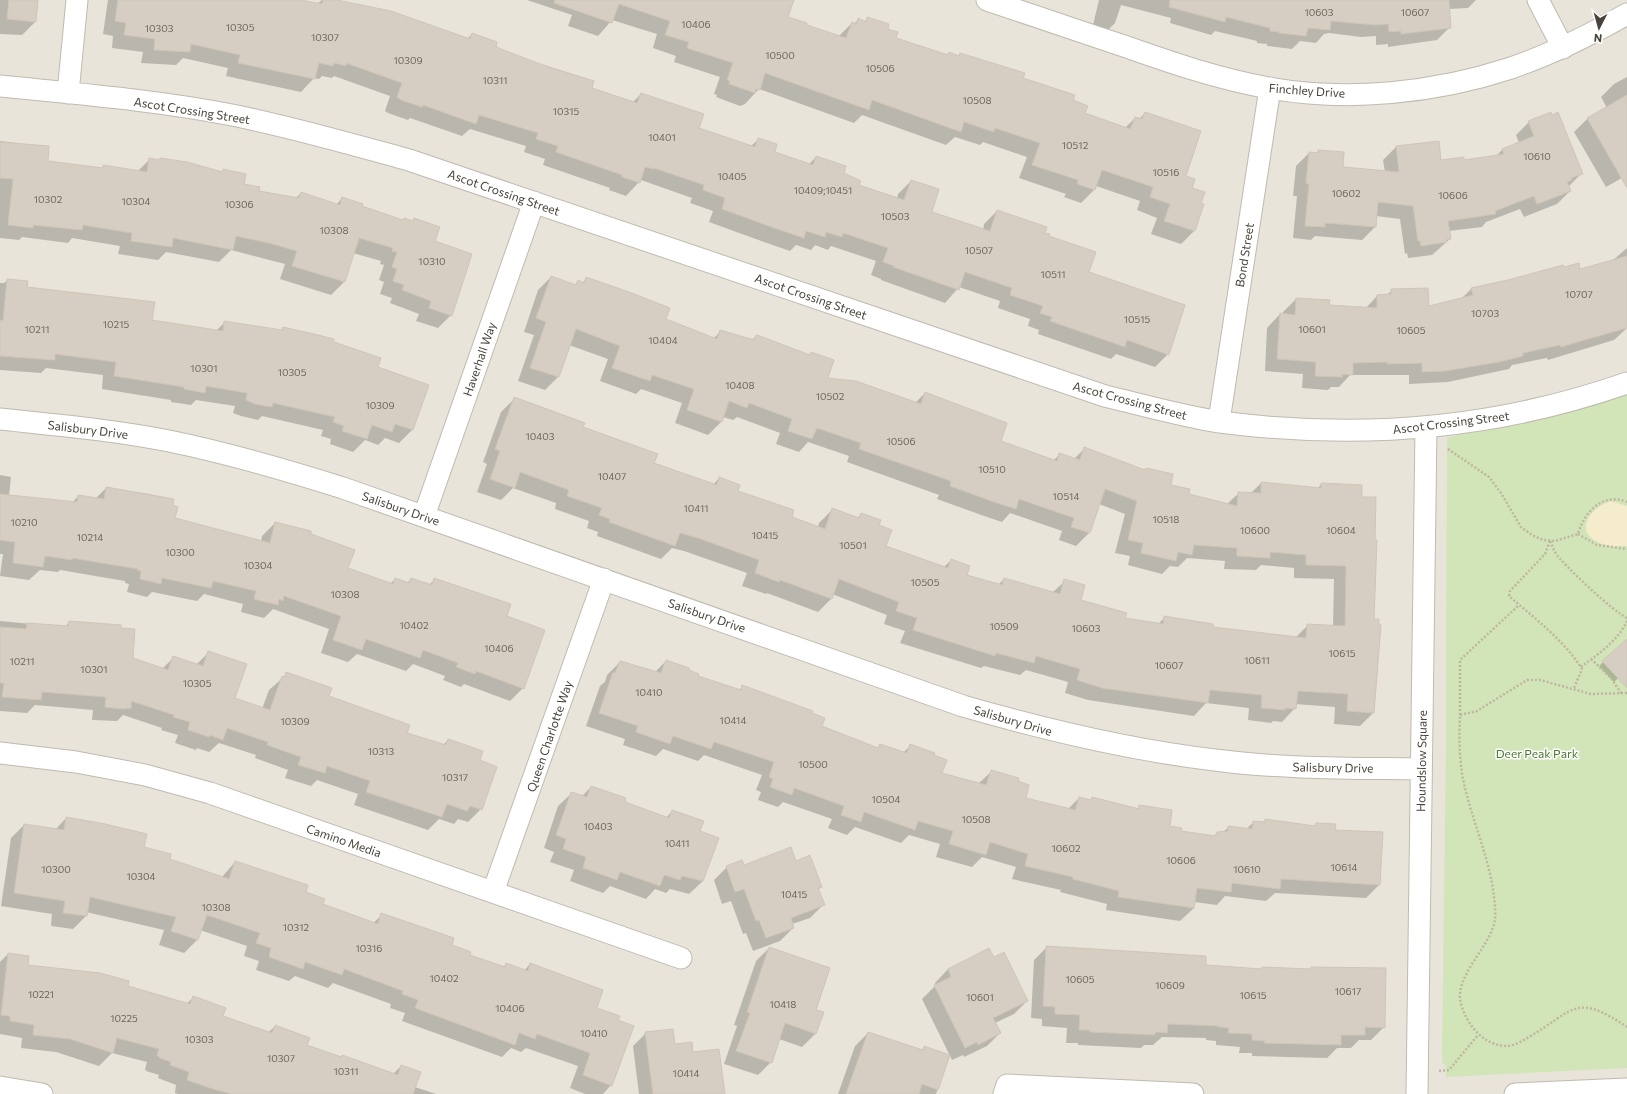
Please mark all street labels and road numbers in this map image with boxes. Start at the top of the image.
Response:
street label: Finchley Drive [1268,80,1346,100]
street label: Ascot Crossing Street [133,94,251,126]
street label: Ascot Crossing Street [446,166,562,218]
street label: Bond Street [1232,222,1256,288]
street label: Ascot Crossing Street [753,270,869,322]
street label: Haverhall Way [460,320,498,398]
street label: Ascot Crossing Street [1071,378,1189,422]
street label: Ascot Crossing Street [1392,408,1510,436]
street label: Salisbury Drive [47,417,129,441]
street label: Salisbury Drive [360,488,442,528]
street label: Salisbury Drive [666,595,748,635]
street label: Queen Charlotte Way [523,678,575,794]
street label: Salisbury Drive [972,702,1054,738]
street label: Houndslow Square [1413,710,1429,812]
street label: Salisbury Drive [1292,759,1374,775]
street label: Camino Media [305,821,383,859]

